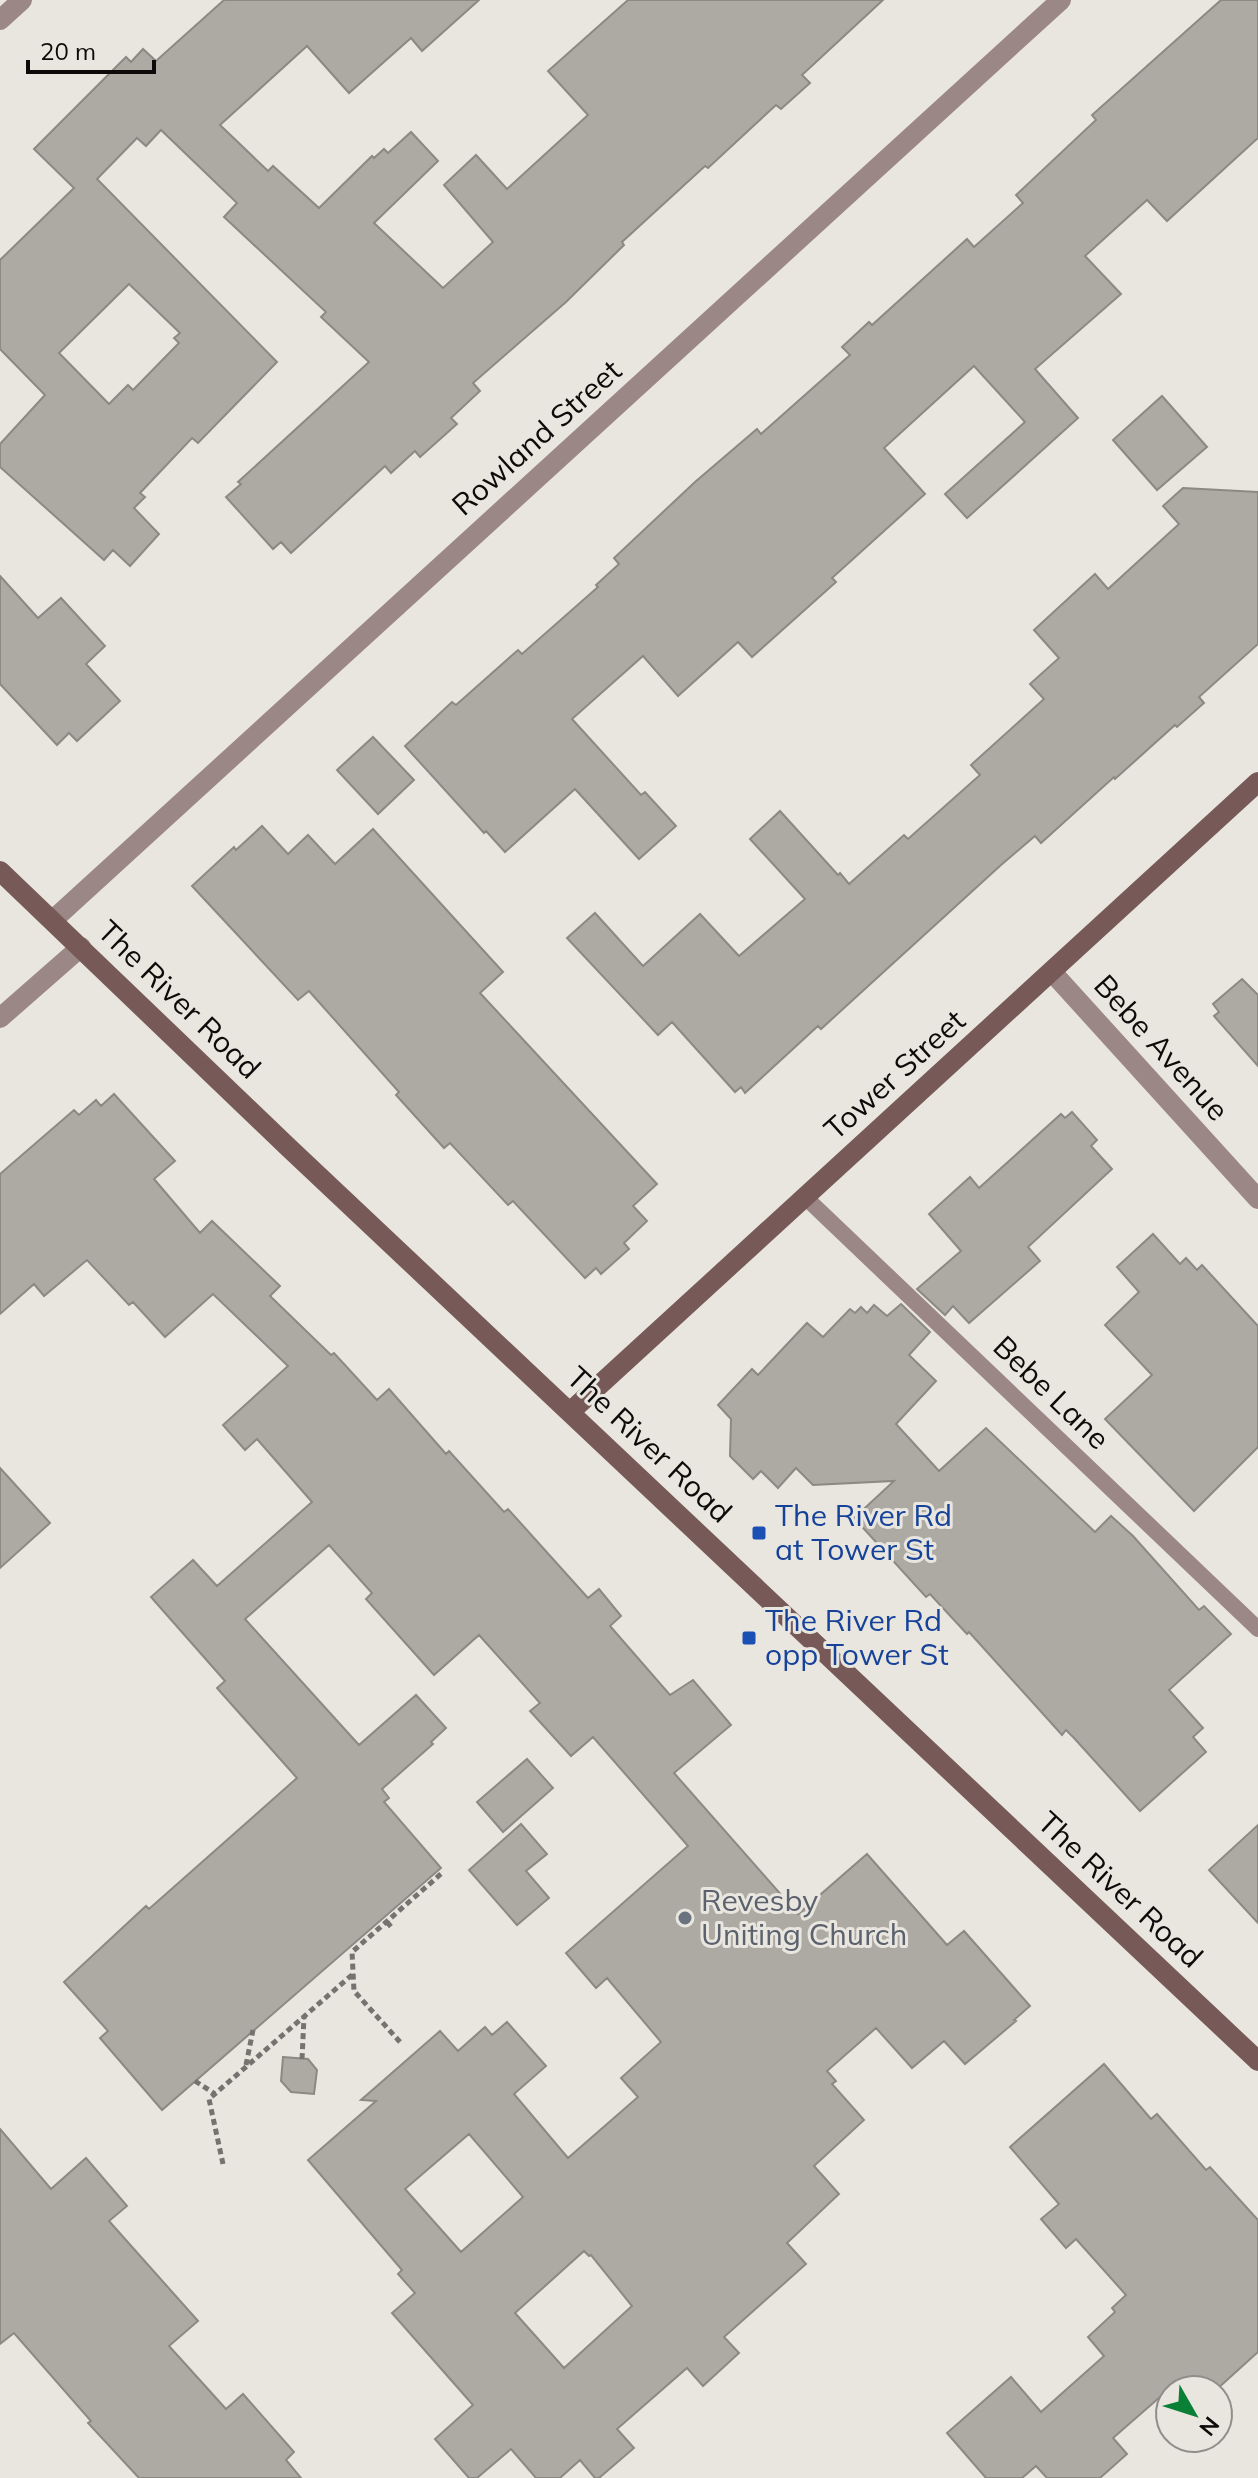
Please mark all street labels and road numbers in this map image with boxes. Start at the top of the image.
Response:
street label: Rowland Street [444,351,629,523]
street label: The River Road [90,912,269,1087]
street label: Bebe Avenue [1086,966,1237,1128]
street label: Tower Street [816,1001,973,1147]
street label: Bebe Lane [986,1328,1118,1457]
street label: The River Road [559,1358,740,1530]
street label: The River Road [1030,1803,1211,1975]

